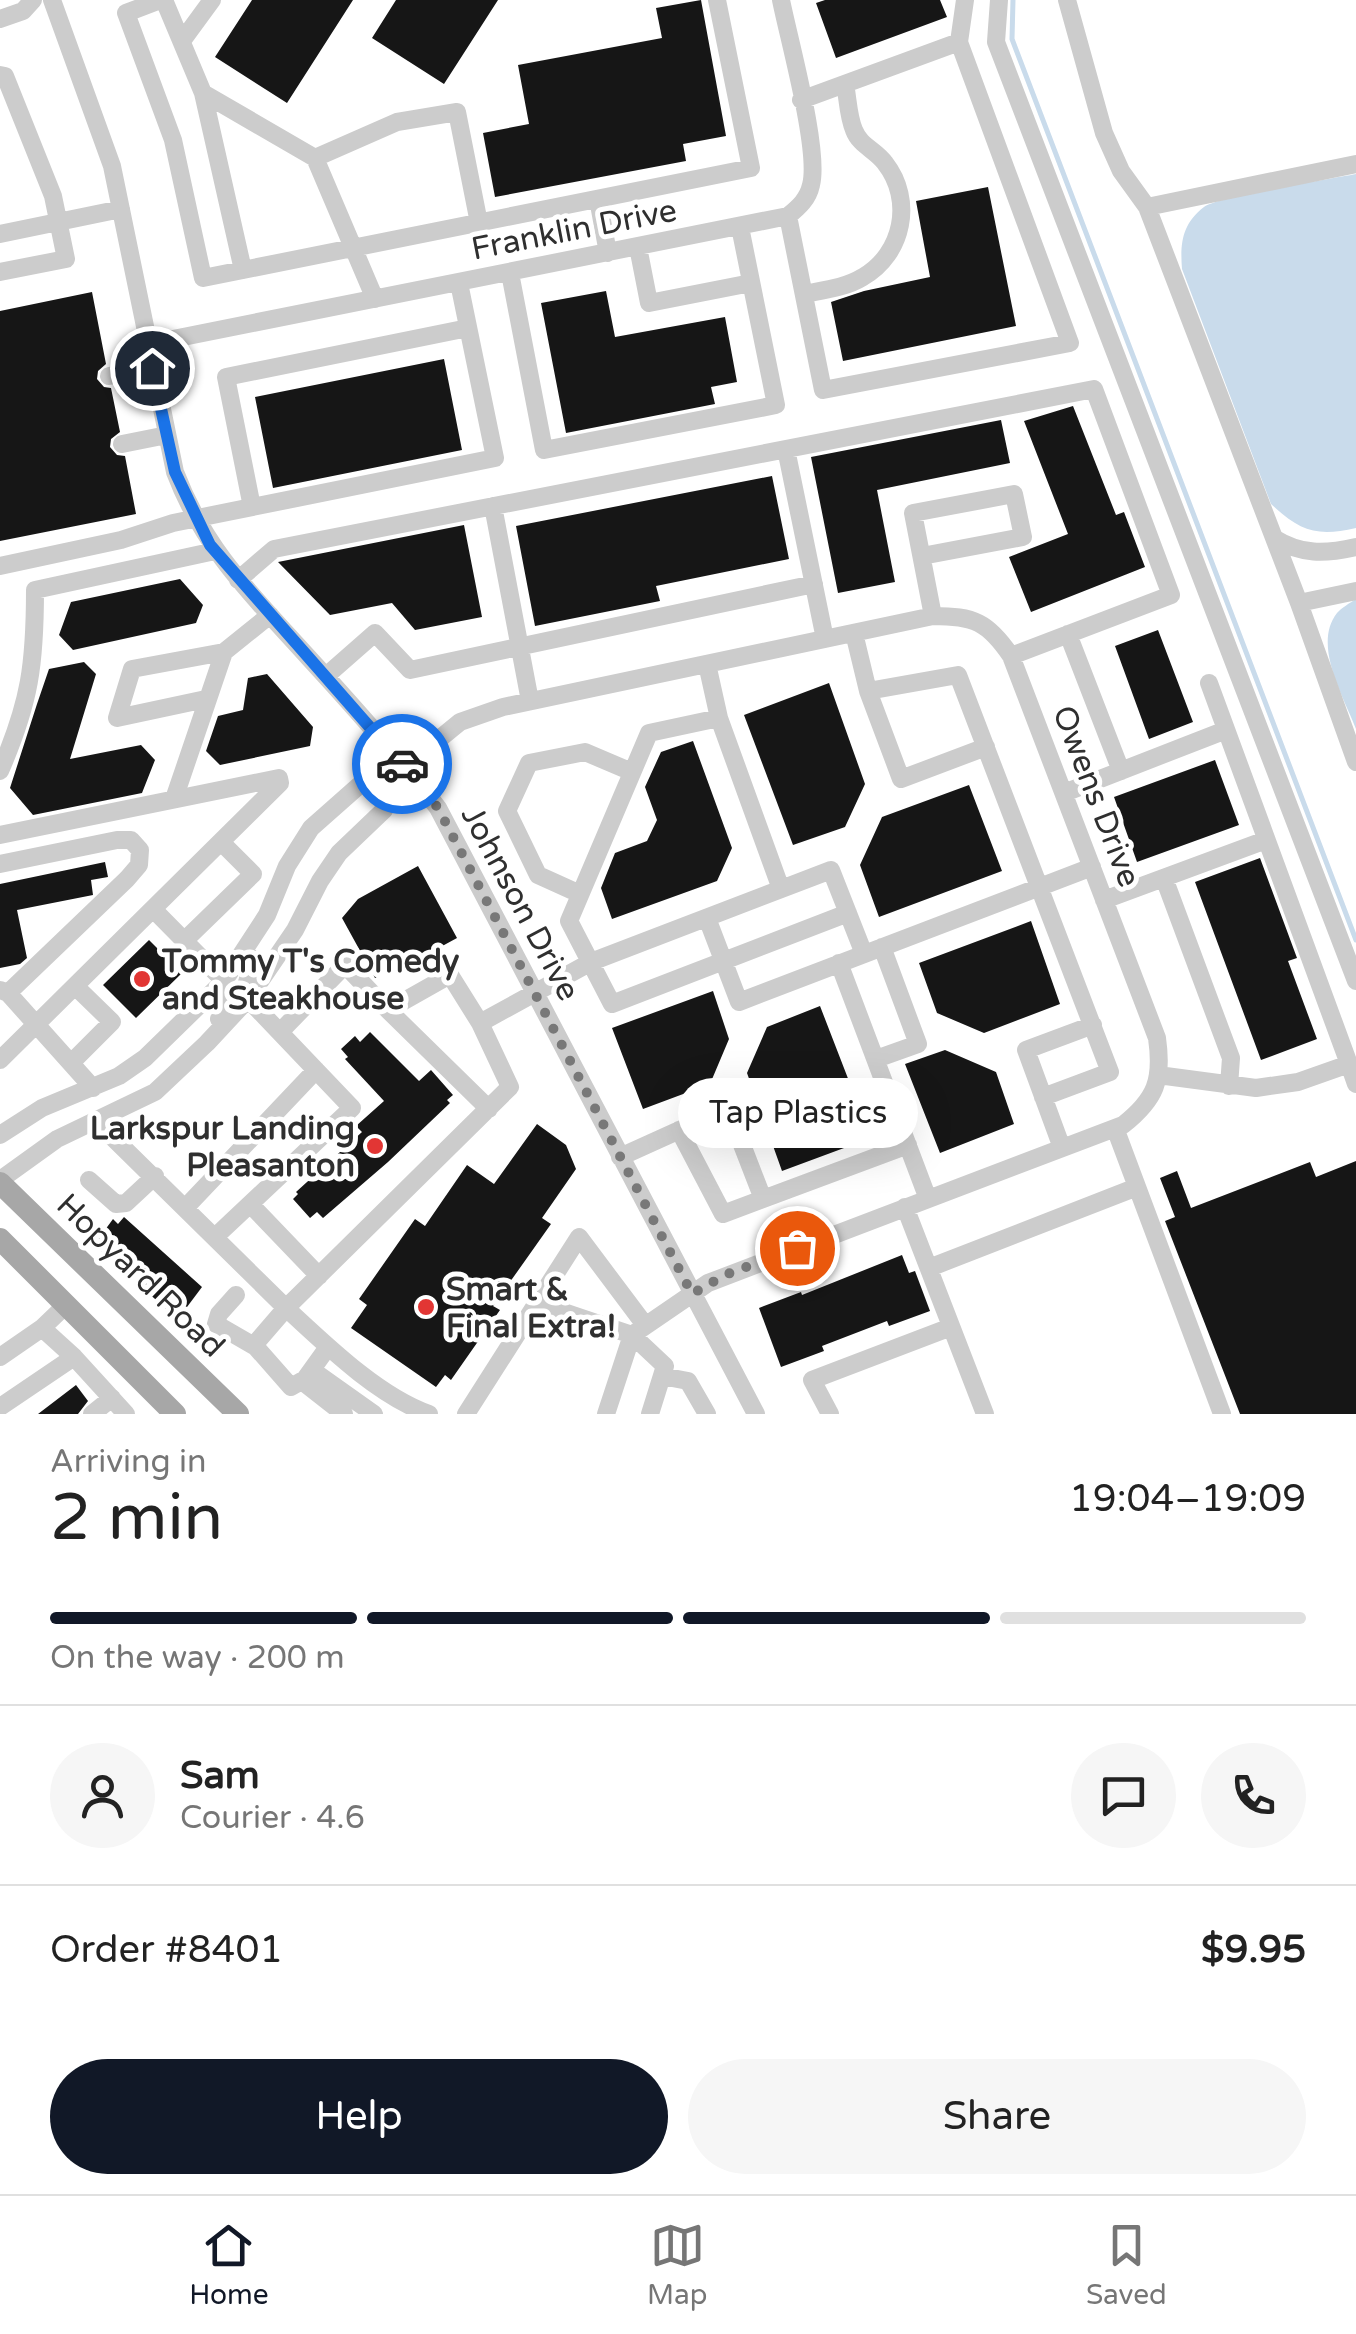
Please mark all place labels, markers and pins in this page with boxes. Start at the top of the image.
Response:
pin [110,326,195,411]
place label: Tommy T's Comedy and Steakhouse [161,943,459,1018]
marker: Tommy T's Comedy and Steakhouse [131,968,153,990]
callout: Tap Plastics [677,1078,917,1148]
place label: Larkspur Landing Pleasanton [90,1110,355,1185]
marker: Larkspur Landing Pleasanton [364,1135,386,1157]
pin [755,1206,840,1291]
place label: Smart & Final Extra! [446,1271,616,1346]
marker: Smart & Final Extra! [415,1296,437,1318]

